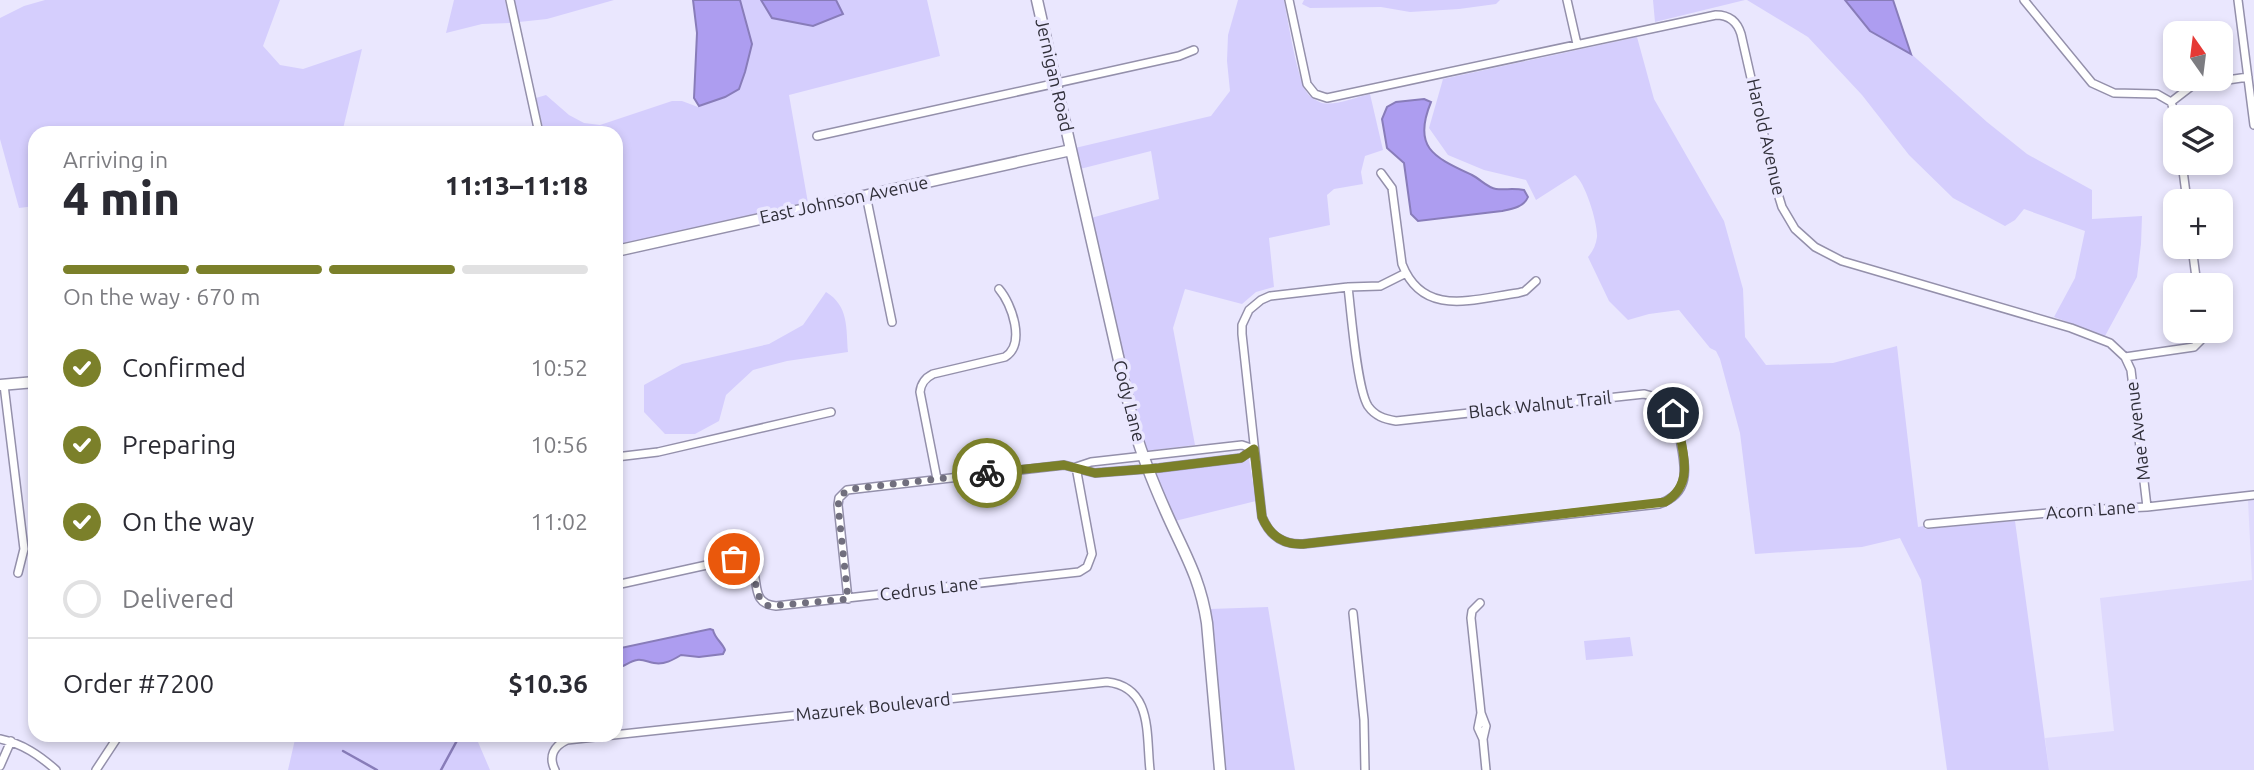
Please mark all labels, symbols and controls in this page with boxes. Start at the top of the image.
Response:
street label: Jernigan Road [1032,16,1078,133]
north arrow [2163,21,2233,91]
map controls [2163,21,2233,343]
street label: Harold Avenue [1744,76,1790,197]
button: layers [2163,105,2233,175]
text: Arriving in [63,147,168,172]
text: 11:13–11:18 [445,171,588,200]
street label: East Johnson Avenue [758,171,930,227]
text: 4 min [63,172,180,224]
button: + [2163,189,2233,259]
button: − [2163,273,2233,343]
text: On the way · 670 m [63,284,260,309]
icon: check [63,349,101,387]
text: Confirmed [122,353,246,382]
text: 10:52 [530,355,588,380]
street label: Cody Lane [1110,358,1150,444]
street label: Mae Avenue [2121,380,2153,482]
pin [1643,383,1703,443]
street label: Black Walnut Trail [1467,387,1613,421]
icon: home [1654,394,1692,432]
icon: check [63,426,101,464]
text: Preparing [122,430,236,459]
text: 10:56 [530,432,588,457]
courier [952,438,1022,508]
icon: bike [968,454,1006,492]
street label: Acorn Lane [2045,496,2137,522]
icon: check [63,503,101,541]
text: On the way [122,507,254,536]
text: 11:02 [530,509,588,534]
pin [704,529,764,589]
icon: bag [715,540,753,578]
street label: Cedrus Lane [878,572,979,604]
text: Delivered [122,584,234,613]
text: Order #7200 [63,669,214,698]
text: $10.36 [508,669,588,698]
street label: Mazurek Boulevard [794,688,951,724]

